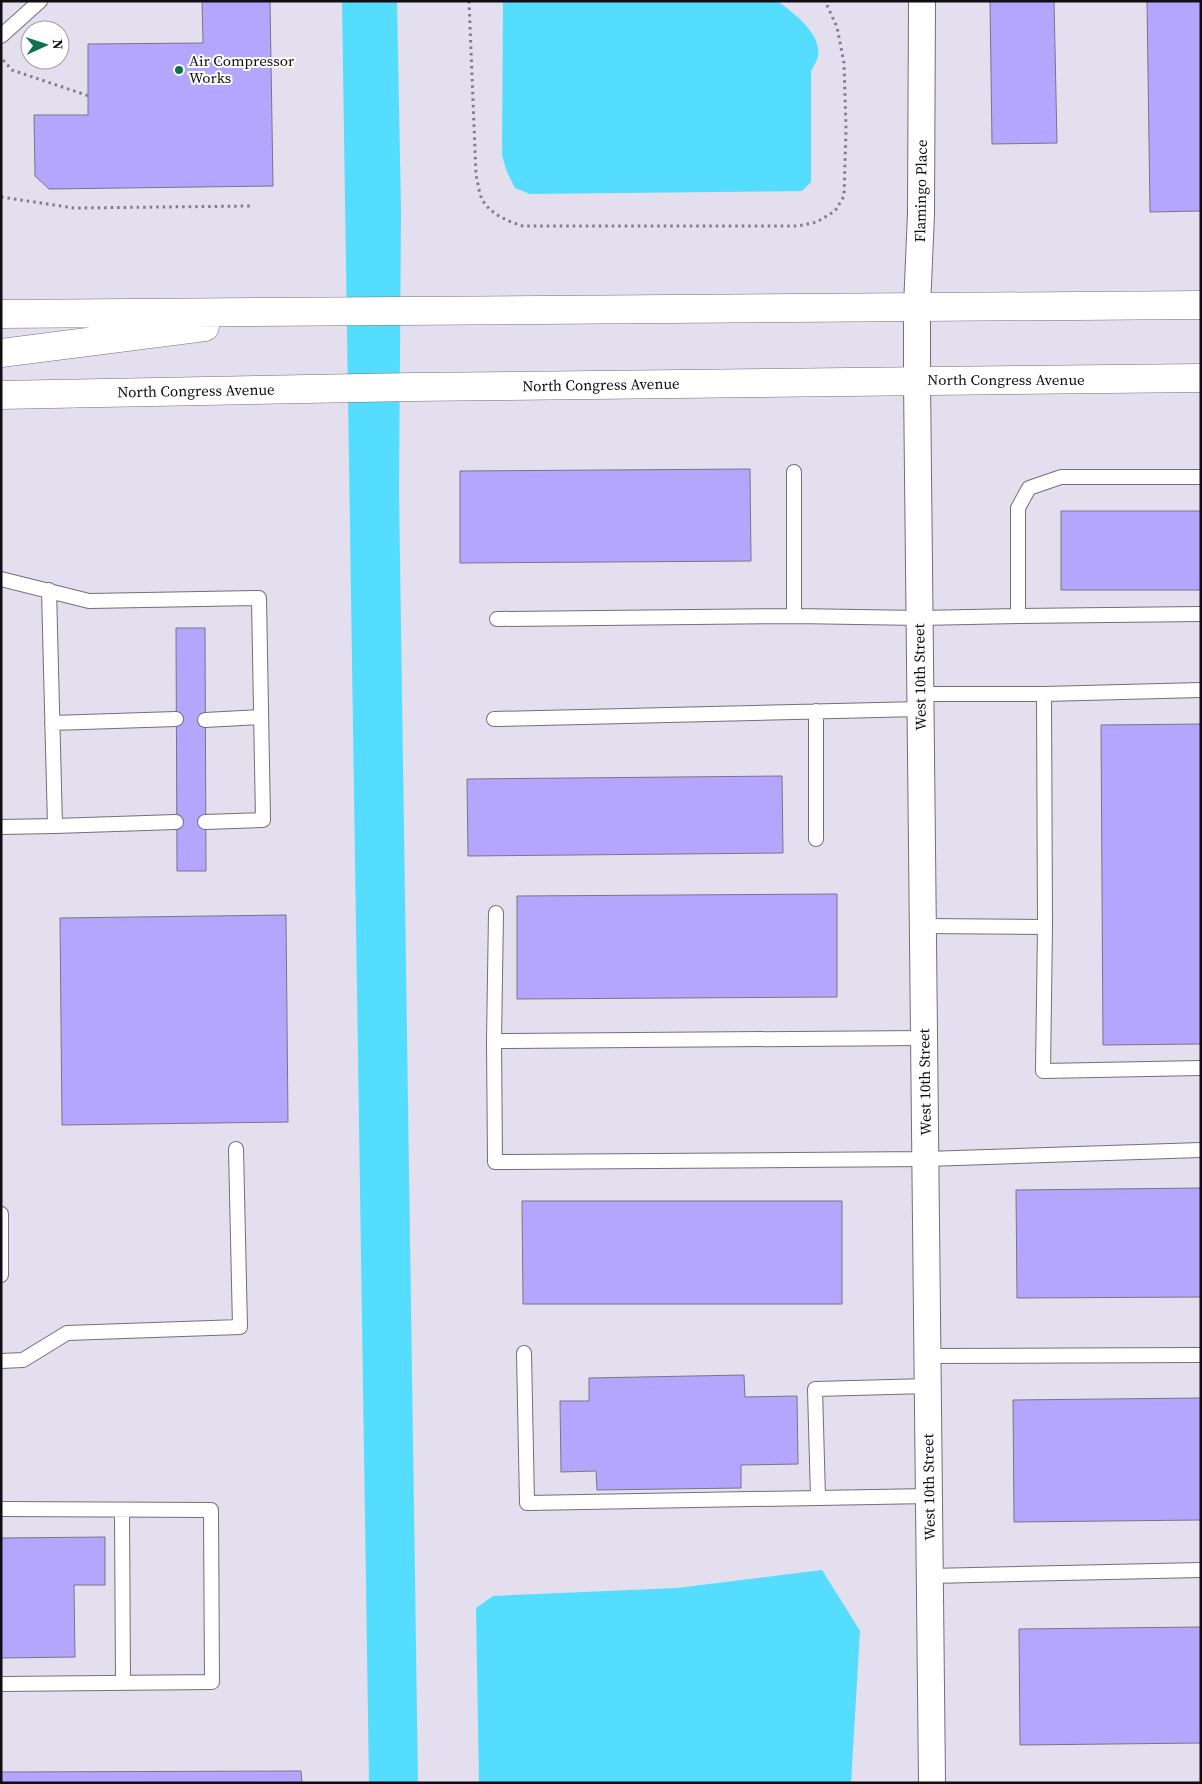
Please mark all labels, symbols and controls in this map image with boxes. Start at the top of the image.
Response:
north arrow [20,20,70,70]
text: N [48,39,68,50]
place label: Air Compressor Works [189,50,295,88]
marker: Air Compressor Works [173,64,185,76]
street label: Flamingo Place [909,139,932,243]
street label: North Congress Avenue [927,369,1085,390]
street label: North Congress Avenue [522,373,680,396]
street label: North Congress Avenue [117,379,275,402]
street label: West 10th Street [908,623,931,731]
street label: West 10th Street [913,1028,936,1136]
street label: West 10th Street [917,1433,940,1541]

